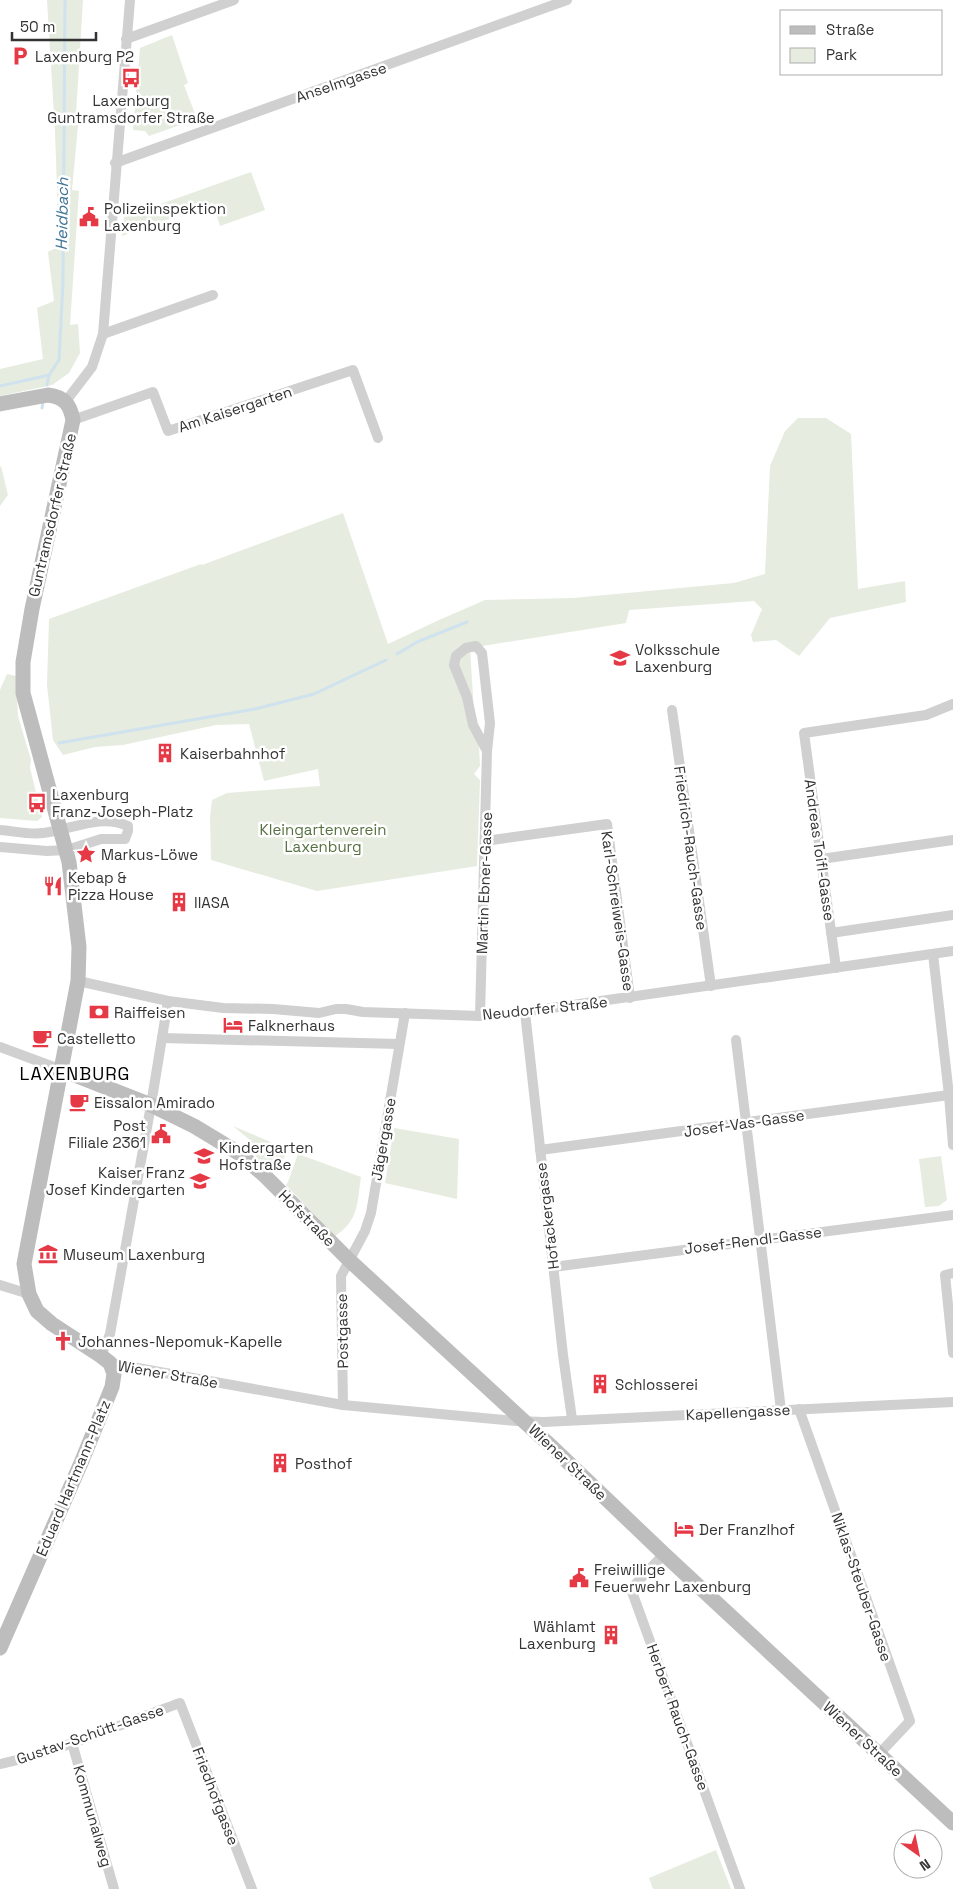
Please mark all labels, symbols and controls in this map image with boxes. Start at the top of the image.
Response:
scale bar [12,10,96,42]
legend [780,10,943,75]
text: 50 m [20,17,55,36]
text: Straße [826,20,875,39]
parking icon: Laxenburg P2 [9,45,31,67]
text: Park [826,45,857,64]
place label: Laxenburg P2 [35,47,134,66]
street label: Anselmgasse [293,58,389,106]
bus stop icon: Laxenburg Guntramsdorfer Straße [120,67,142,89]
place label: Laxenburg Guntramsdorfer Straße [47,91,215,127]
water label: Heidbach [51,176,73,251]
place label: Polizeiinspektion Laxenburg [104,199,226,235]
public building icon: Polizeiinspektion Laxenburg [78,206,100,228]
street label: Am Kaisergarten [176,382,294,436]
street label: Guntramsdorfer Straße [24,431,80,599]
place label: Volksschule Laxenburg [635,640,720,676]
school or university icon: Volksschule Laxenburg [609,647,631,669]
building icon: Kaiserbahnhof [154,742,176,764]
place label: Kaiserbahnhof [180,744,286,763]
street label: Friedrich-Rauch-Gasse [670,765,712,931]
street label: Andreas Toifl-Gasse [801,778,839,922]
place label: Laxenburg Franz-Joseph-Platz [52,785,193,821]
bus stop icon: Laxenburg Franz-Joseph-Platz [26,792,48,814]
street label: Martin Ebner-Gasse [472,811,496,954]
park label: Kleingartenverein Laxenburg [260,820,386,856]
street label: Karl-Schreiweis-Gasse [597,830,639,992]
place icon: Markus-Löwe [75,843,97,865]
place label: Markus-Löwe [101,845,198,864]
place label: Kebap & Pizza House [68,868,154,904]
restaurant icon: Kebap & Pizza House [42,875,64,897]
building icon: IIASA [168,891,190,913]
place label: IIASA [194,893,230,912]
street label: Neudorfer Straße [482,992,609,1024]
bank icon: Raiffeisen [88,1001,110,1023]
place label: Raiffeisen [114,1003,185,1022]
hotel icon: Falknerhaus [222,1014,244,1036]
place label: Falknerhaus [248,1016,335,1035]
cafe icon: Castelletto [31,1027,53,1049]
place label: Castelletto [57,1029,136,1048]
district label: LAXENBURG [20,1062,130,1085]
cafe icon: Eissalon Amirado [68,1091,90,1113]
place label: Eissalon Amirado [94,1093,215,1112]
street label: Jägergasse [366,1096,400,1182]
street label: Josef-Vas-Gasse [682,1105,806,1141]
place label: Post Filiale 2361 [68,1116,146,1152]
public building icon: Post Filiale 2361 [150,1123,172,1145]
place label: Kindergarten Hofstraße [219,1138,314,1174]
school or university icon: Kindergarten Hofstraße [193,1145,215,1167]
street label: Hofackergasse [531,1161,563,1271]
place label: Kaiser Franz Josef Kindergarten [46,1163,185,1199]
school or university icon: Kaiser Franz Josef Kindergarten [189,1170,211,1192]
street label: Hofstraße [275,1186,339,1250]
street label: Josef-Rendl-Gasse [683,1222,823,1258]
museum icon: Museum Laxenburg [37,1243,59,1265]
place label: Museum Laxenburg [63,1245,205,1264]
street label: Postgasse [332,1293,352,1369]
church icon: Johannes-Nepomuk-Kapelle [52,1330,74,1352]
place label: Johannes-Nepomuk-Kapelle [78,1332,282,1351]
street label: Wiener Straße [116,1356,220,1392]
building icon: Schlosserei [589,1373,611,1395]
place label: Schlosserei [615,1375,698,1394]
street label: Eduard Hartmann-Platz [31,1397,115,1559]
street label: Kapellengasse [685,1400,791,1424]
street label: Wiener Straße [525,1420,611,1504]
building icon: Posthof [269,1452,291,1474]
place label: Posthof [295,1454,353,1473]
street label: Niklas-Steuber-Gasse [828,1510,896,1664]
hotel icon: Der Franzlhof [673,1518,695,1540]
place label: Der Franzlhof [699,1520,795,1539]
place label: Freiwillige Feuerwehr Laxenburg [594,1560,751,1596]
public building icon: Freiwillige Feuerwehr Laxenburg [568,1567,590,1589]
place label: Wählamt Laxenburg [519,1617,596,1653]
building icon: Wählamt Laxenburg [600,1624,622,1646]
street label: Herbert Rauch-Gasse [643,1641,713,1793]
street label: Wiener Straße [819,1697,907,1781]
street label: Gustav-Schütt-Gasse [14,1700,166,1768]
street label: Friedhofgasse [189,1744,243,1848]
street label: Kommunalweg [69,1763,117,1869]
north arrow [893,1829,943,1879]
text: N [916,1855,934,1875]

